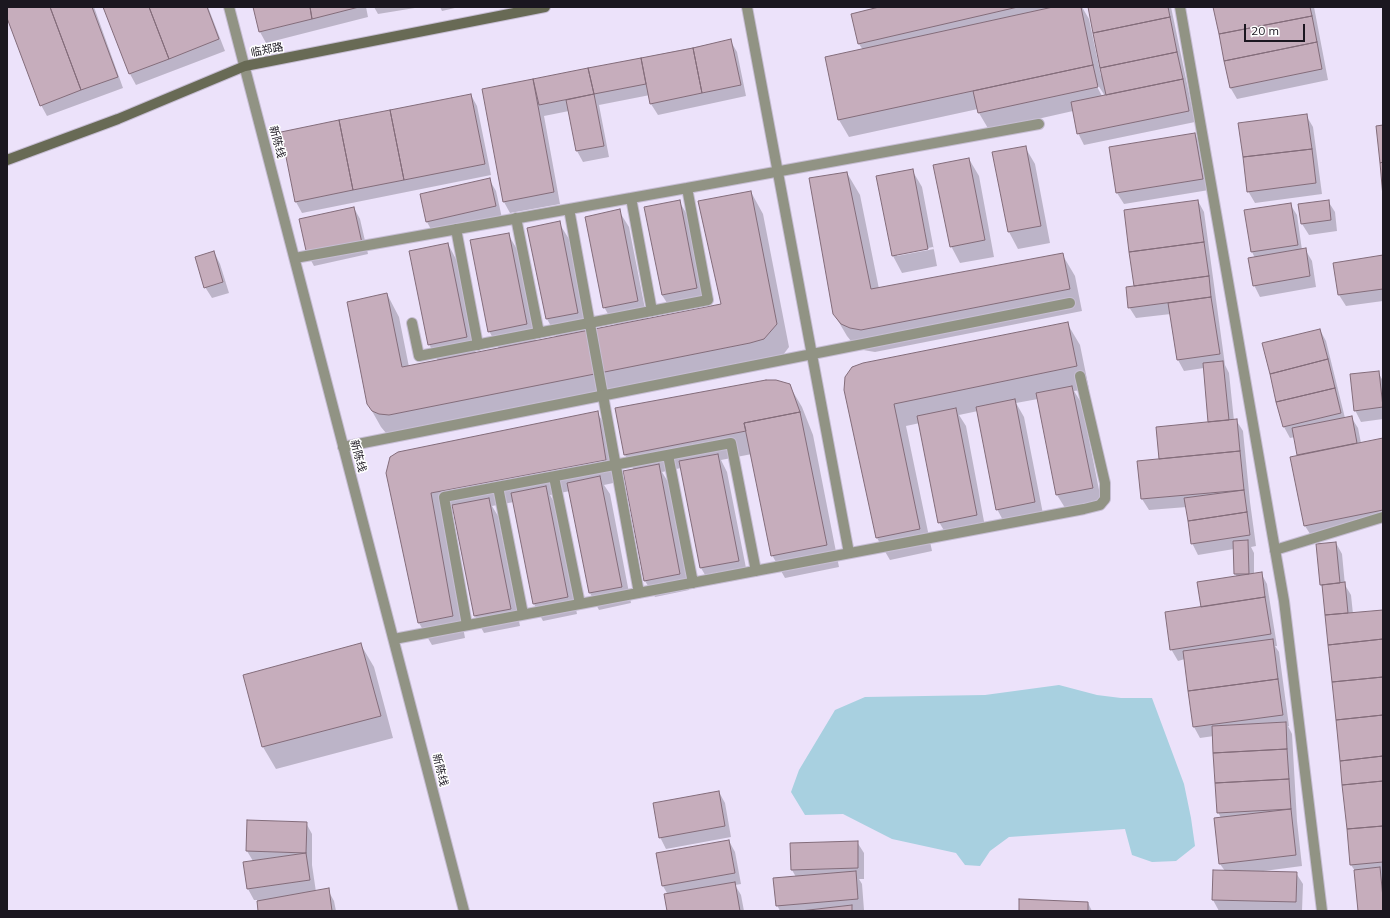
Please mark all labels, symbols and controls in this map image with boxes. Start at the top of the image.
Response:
scale bar [1246,16,1307,42]
text: 20 m [1251,23,1279,38]
street label: 临郑路 [250,40,284,60]
street label: 新陈线 [266,124,288,160]
street label: 新陈线 [347,438,369,474]
street label: 新陈线 [430,752,450,788]

